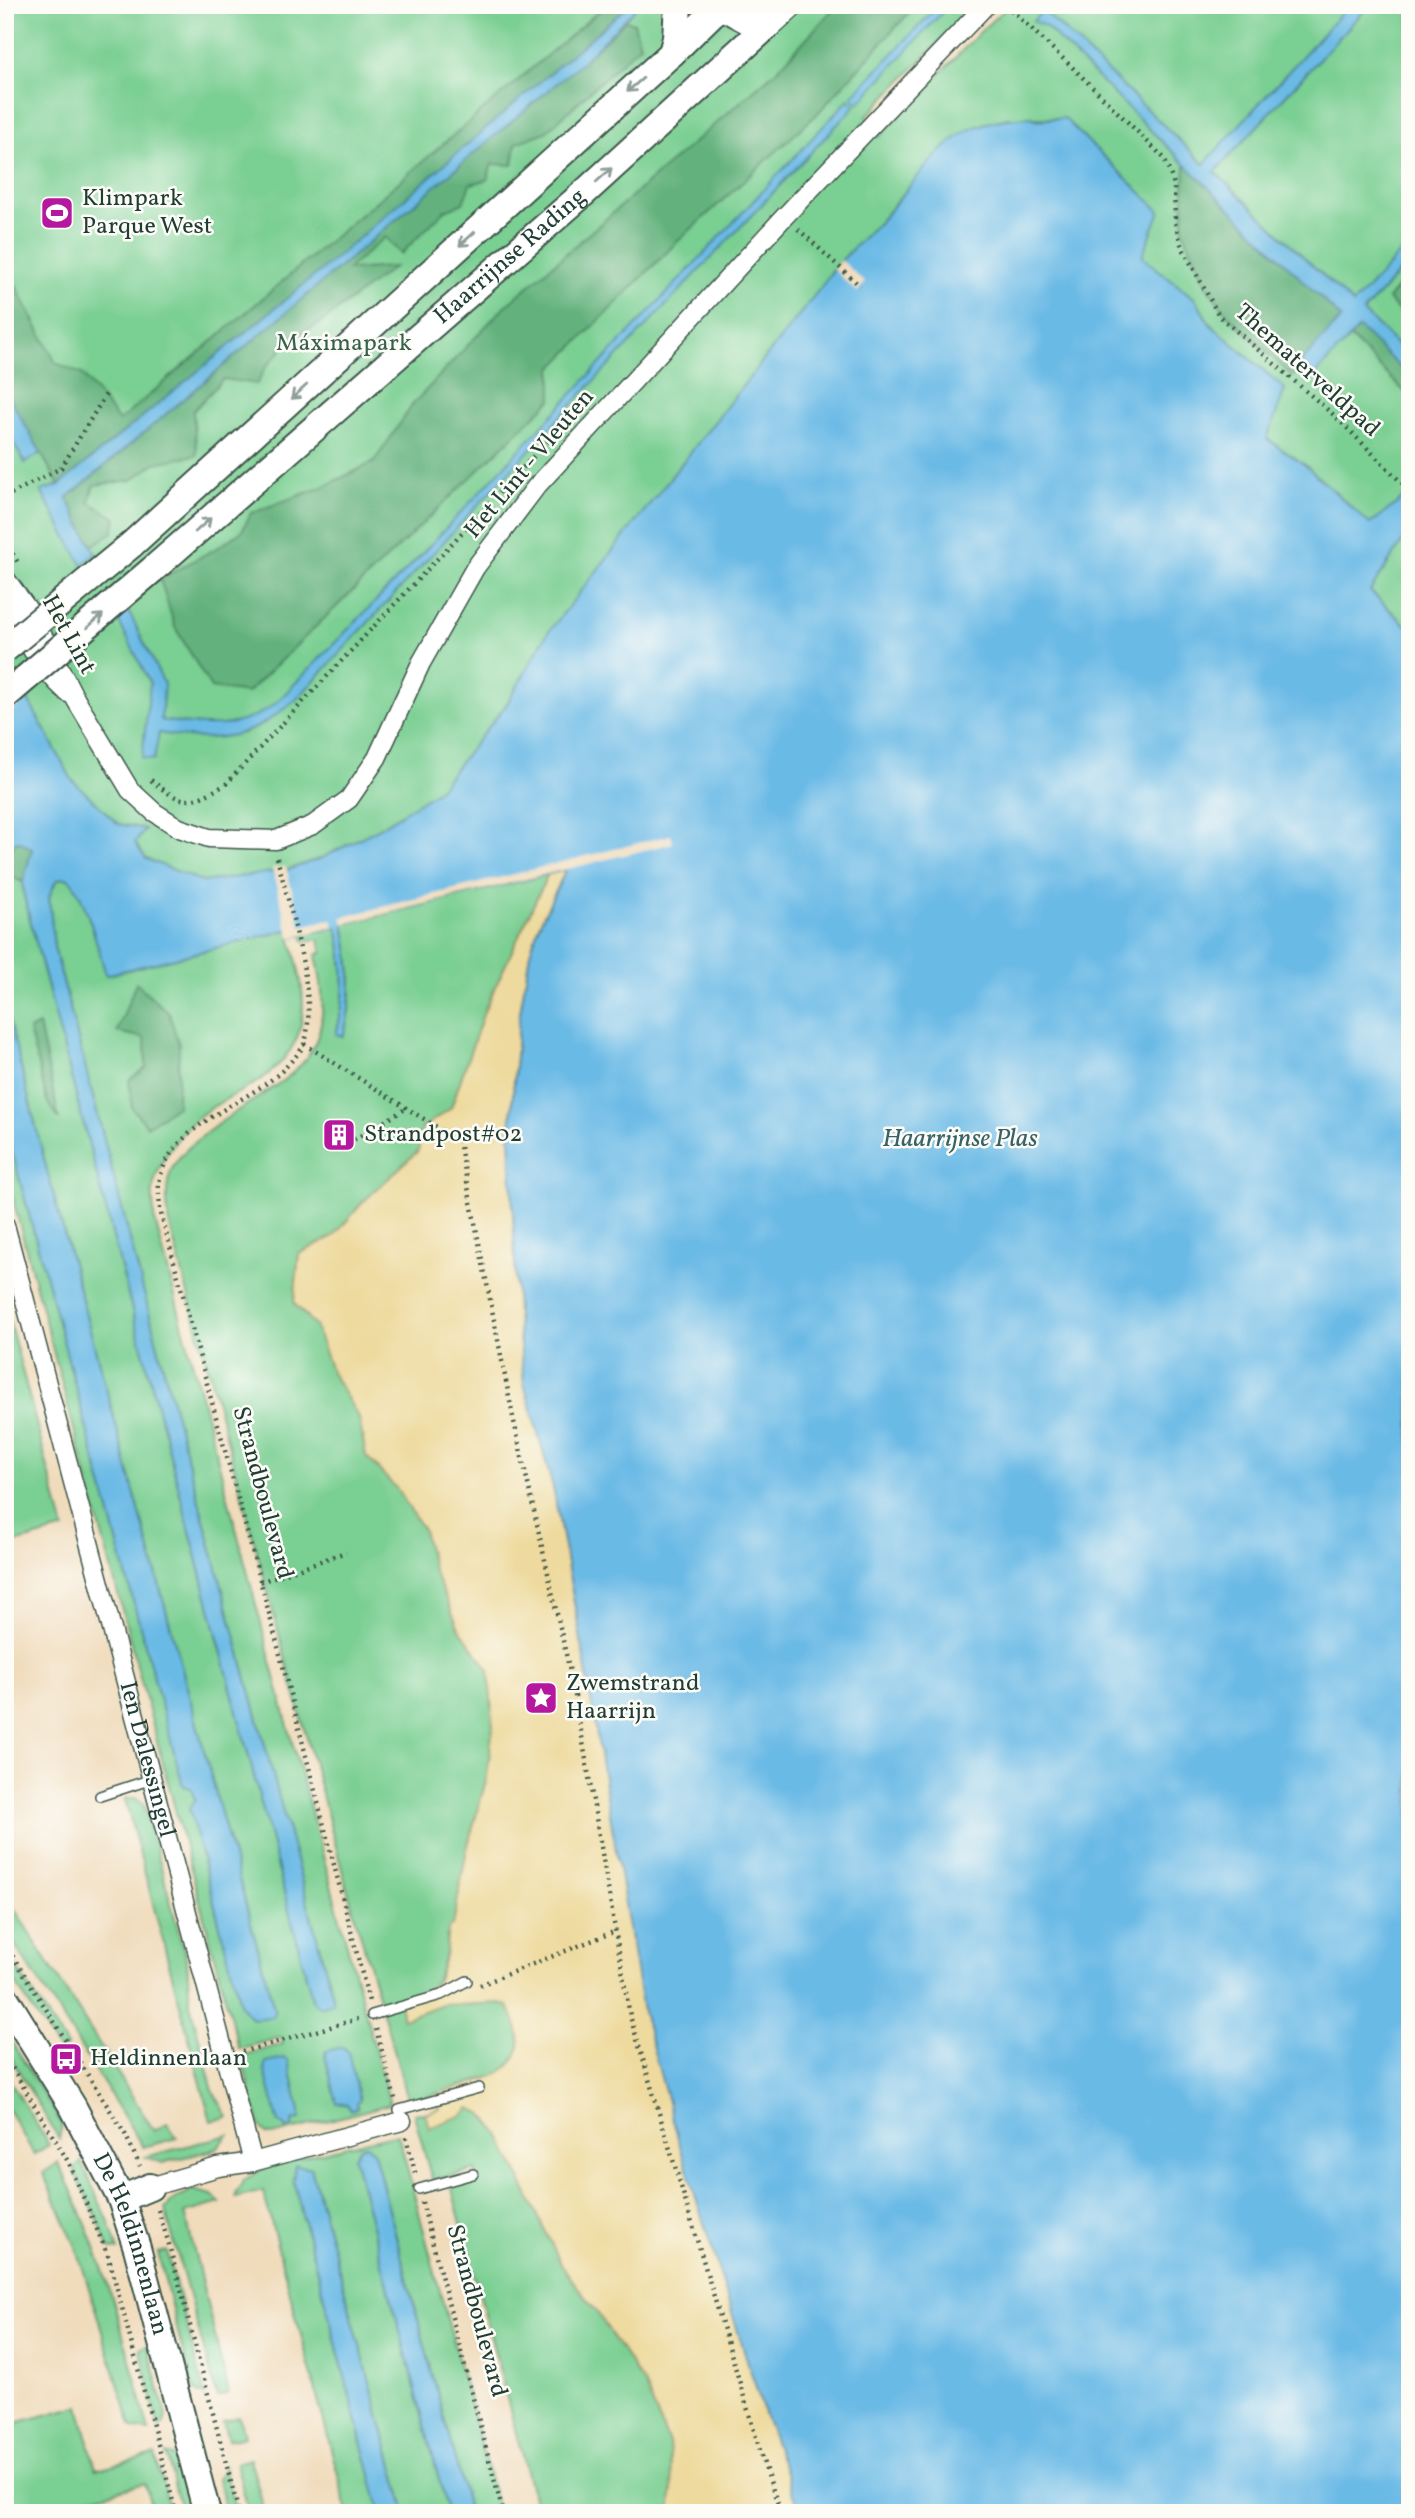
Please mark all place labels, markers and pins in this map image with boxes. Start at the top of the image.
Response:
place label: Klimpark Parque West [82,182,212,244]
sports icon: Klimpark Parque West [38,194,76,232]
building icon: Strandpost#02 [320,1116,358,1154]
place label: Strandpost#02 [364,1118,522,1152]
place label: Zwemstrand Haarrijn [566,1667,699,1729]
place icon: Zwemstrand Haarrijn [522,1679,560,1717]
bus stop icon: Heldinnenlaan [47,2040,85,2078]
place label: Heldinnenlaan [90,2042,247,2076]

